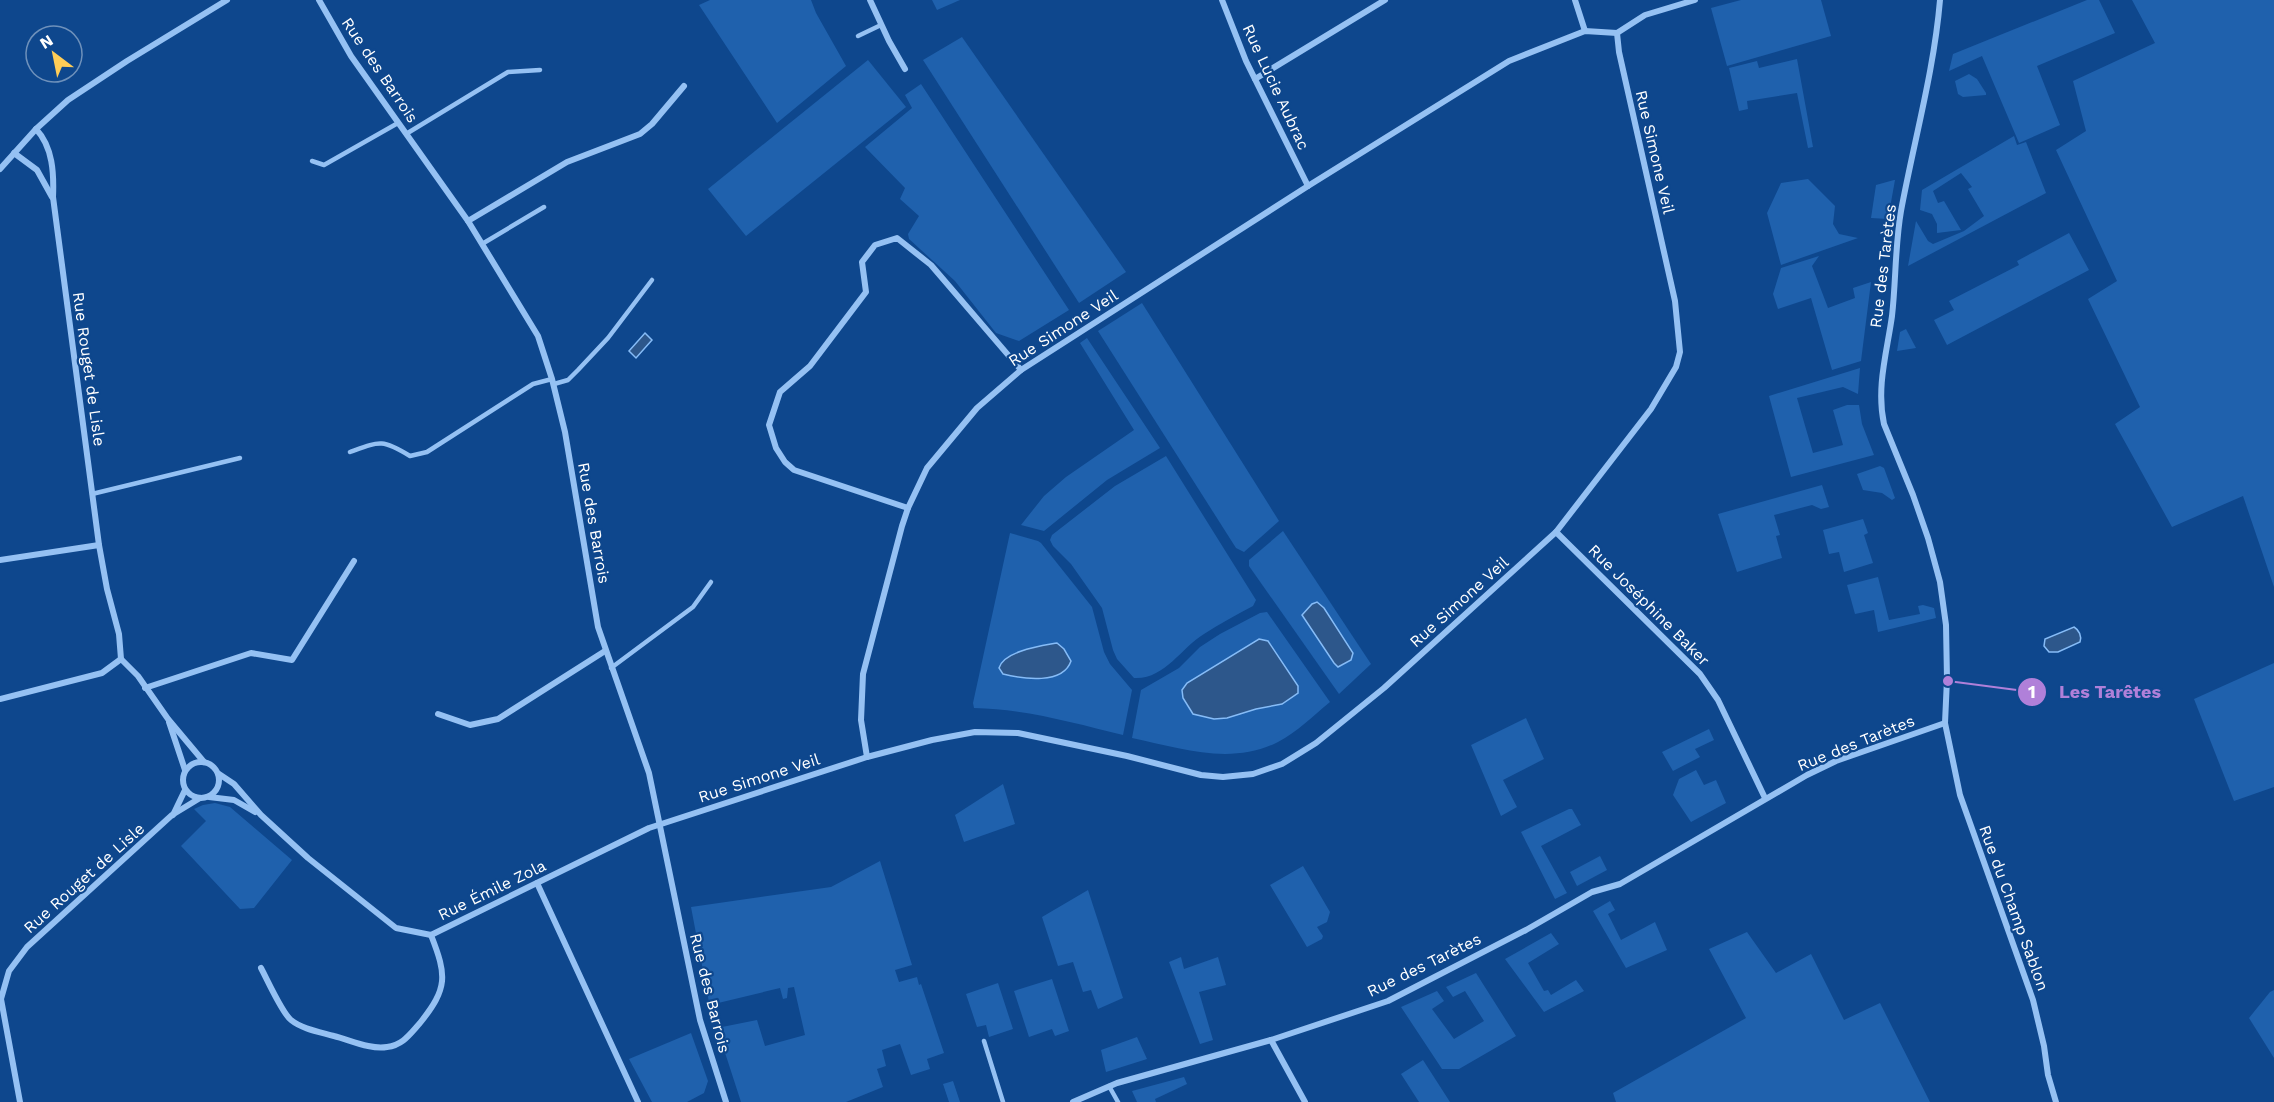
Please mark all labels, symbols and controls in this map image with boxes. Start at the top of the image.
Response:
street label: Rue des Barrois [338,14,422,126]
street label: Rue Lucie Aubrac [1239,21,1313,153]
north arrow [24,24,84,84]
text: N [36,31,56,53]
street label: Rue Simone Veil [1632,88,1678,216]
street label: Rue des Tarètes [1866,203,1900,329]
street label: Rue Simone Veil [1005,286,1121,370]
street label: Rue Rouget de Lisle [69,291,109,447]
street label: Rue des Barrois [574,461,614,585]
street label: Rue Joséphine Baker [1584,540,1714,670]
street label: Rue Simone Veil [1406,553,1512,651]
callout: Les Tarêtes [2017,674,2174,710]
text: 1 [2028,681,2036,702]
text: Les Tarêtes [2059,681,2161,702]
street label: Rue des Tarètes [1795,711,1917,775]
street label: Rue Simone Veil [696,749,822,807]
street label: Rue Rouget de Lisle [20,819,148,937]
street label: Rue du Champ Sablon [1975,823,2053,993]
street label: Rue Émile Zola [435,856,549,924]
street label: Rue des Tarètes [1364,929,1484,1001]
street label: Rue des Barrois [686,931,734,1055]

